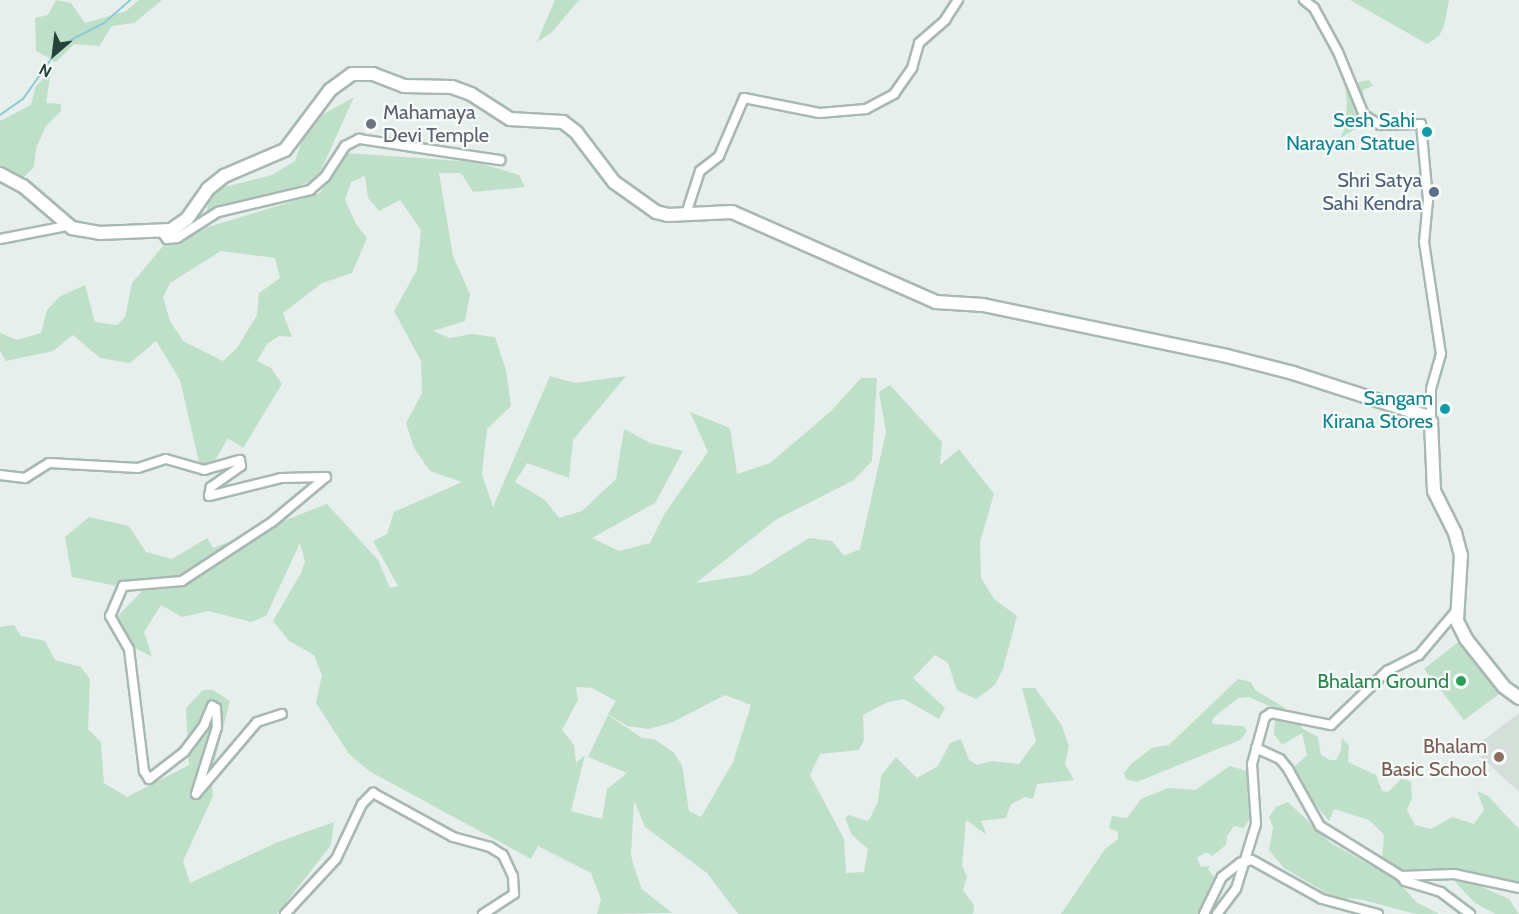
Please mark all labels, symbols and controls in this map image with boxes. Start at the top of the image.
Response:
north arrow [24,24,84,84]
text: N [36,59,55,81]
place label: Mahamaya Devi Temple [383,100,489,147]
place label: Sesh Sahi Narayan Statue [1286,108,1415,155]
marker: Mahamaya Devi Temple [364,117,378,131]
marker: Sesh Sahi Narayan Statue [1420,125,1434,139]
place label: Shri Satya Sahi Kendra [1322,168,1422,215]
marker: Shri Satya Sahi Kendra [1427,185,1441,199]
place label: Sangam Kirana Stores [1322,386,1433,433]
marker: Sangam Kirana Stores [1438,402,1452,416]
place label: Bhalam Ground [1317,669,1449,693]
marker: Bhalam Ground [1454,674,1468,688]
place label: Bhalam Basic School [1381,734,1487,781]
marker: Bhalam Basic School [1492,750,1506,764]

